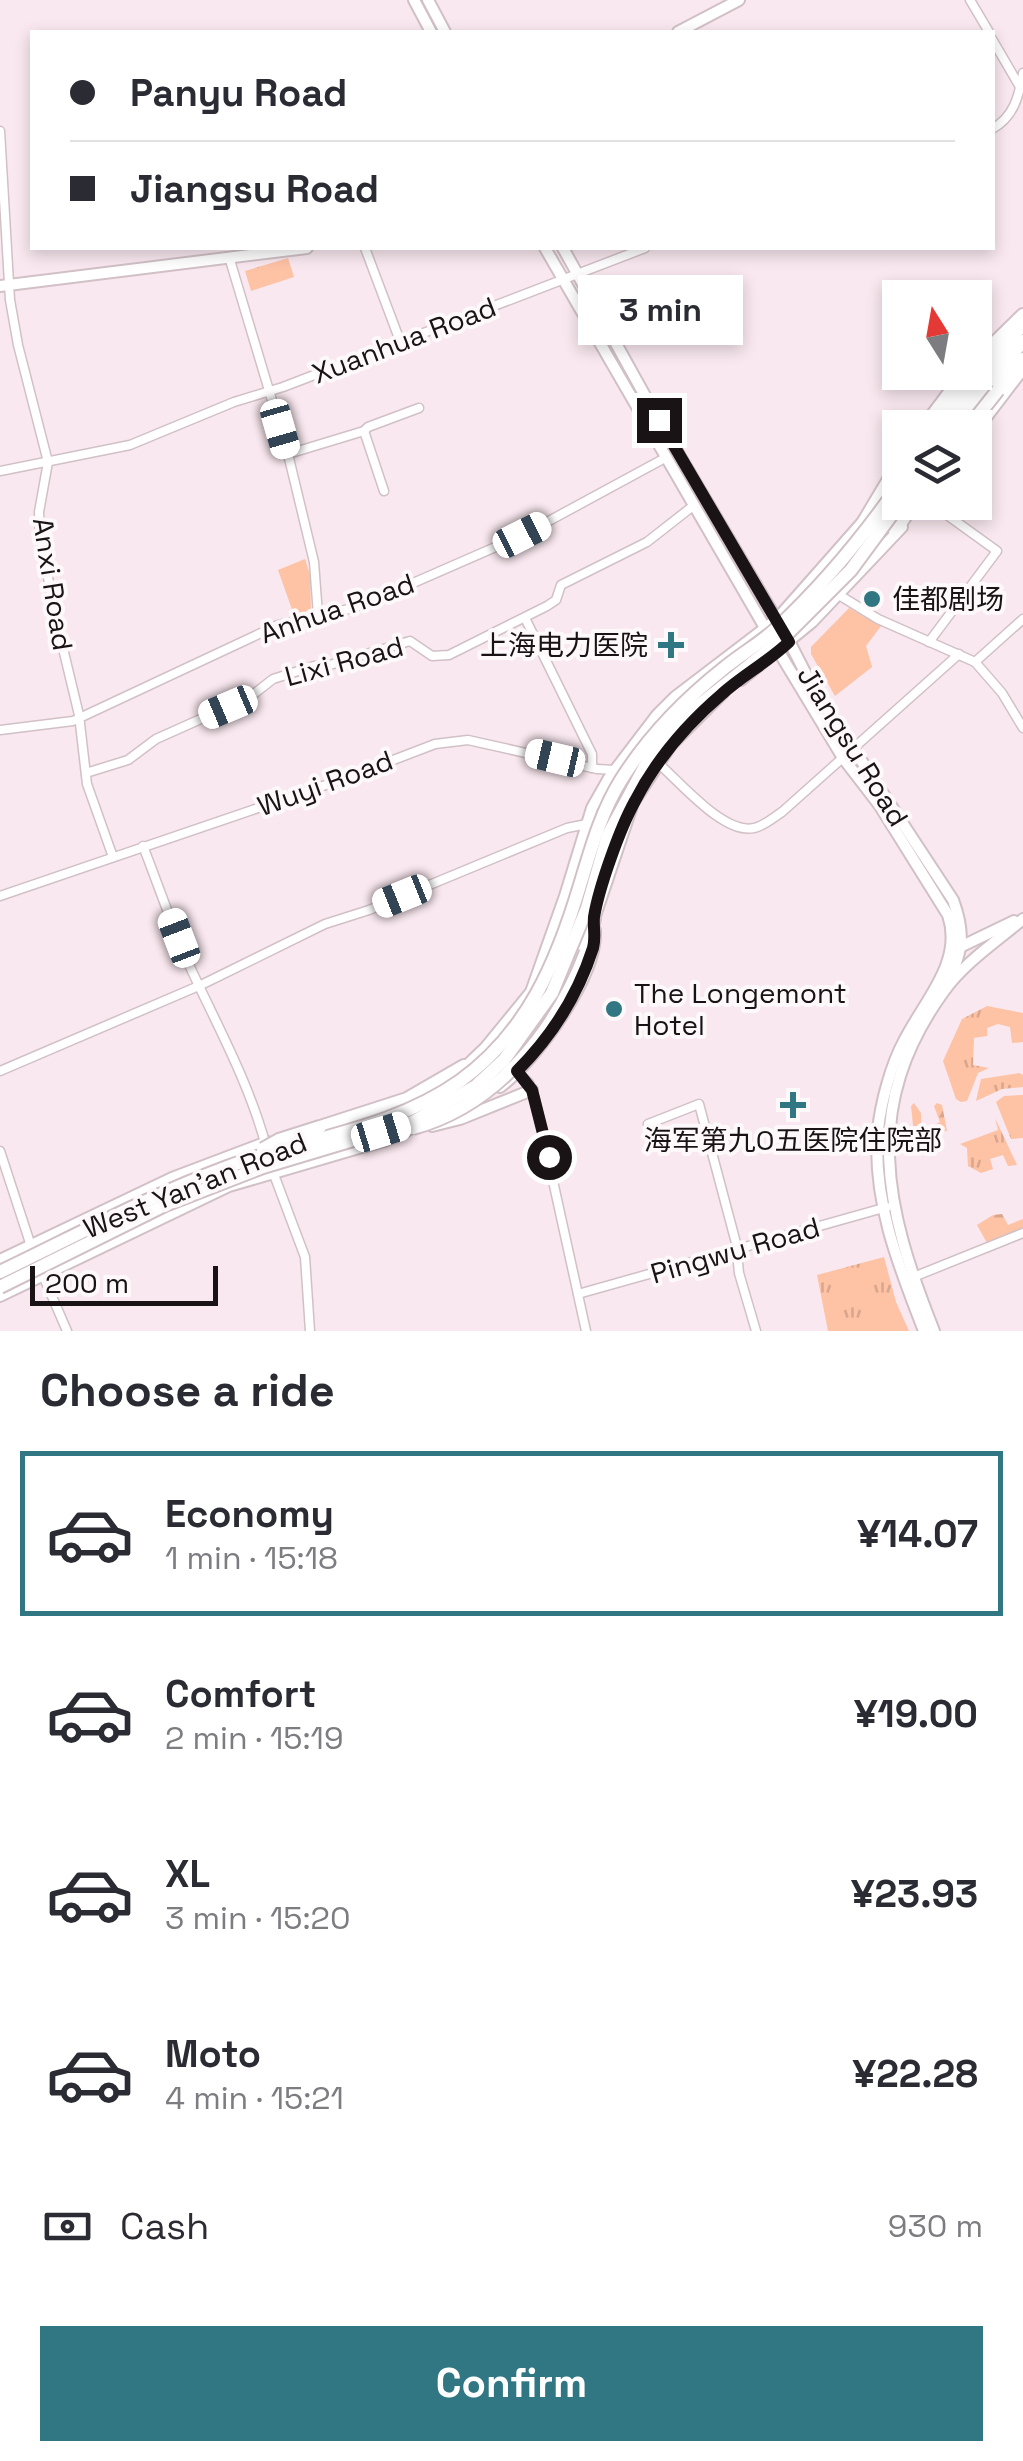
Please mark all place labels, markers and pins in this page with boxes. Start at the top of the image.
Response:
place label: 佳都剧场 [892,581,1004,617]
marker: 佳都剧场 [861,588,883,610]
place label: 上海电力医院 [480,627,648,663]
marker: 上海电力医院 [658,632,684,658]
place label: The Longemont Hotel [634,975,847,1043]
marker: The Longemont Hotel [603,998,625,1020]
marker: 海军第九O五医院住院部 [780,1092,806,1118]
place label: 海军第九O五医院住院部 [644,1122,942,1158]

